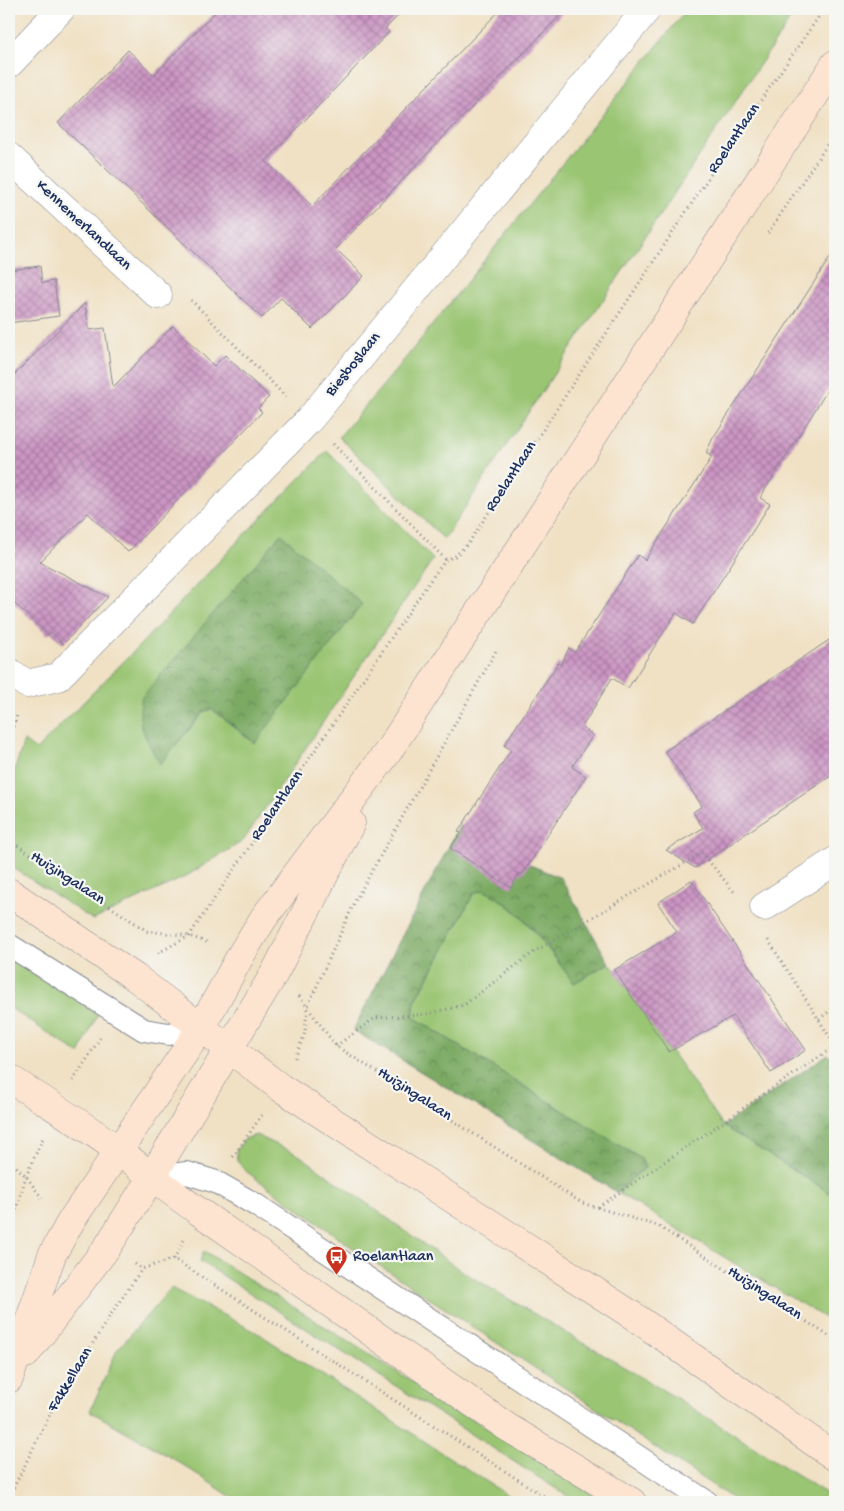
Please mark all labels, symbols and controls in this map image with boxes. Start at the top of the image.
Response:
street label: Roelantlaan [705,100,766,178]
street label: Kennemerlandlaan [31,177,135,276]
street label: Biesboslaan [322,329,386,402]
street label: Roelantlaan [482,438,542,516]
street label: Roelantlaan [248,767,309,845]
street label: Huizingalaan [26,848,108,910]
street label: Huizingalaan [373,1064,455,1126]
bus stop icon: Roelantlaan [325,1245,349,1276]
place label: Roelantlaan [353,1248,434,1267]
street label: Huizingalaan [723,1263,805,1325]
street label: Fakkellaan [44,1344,98,1417]

